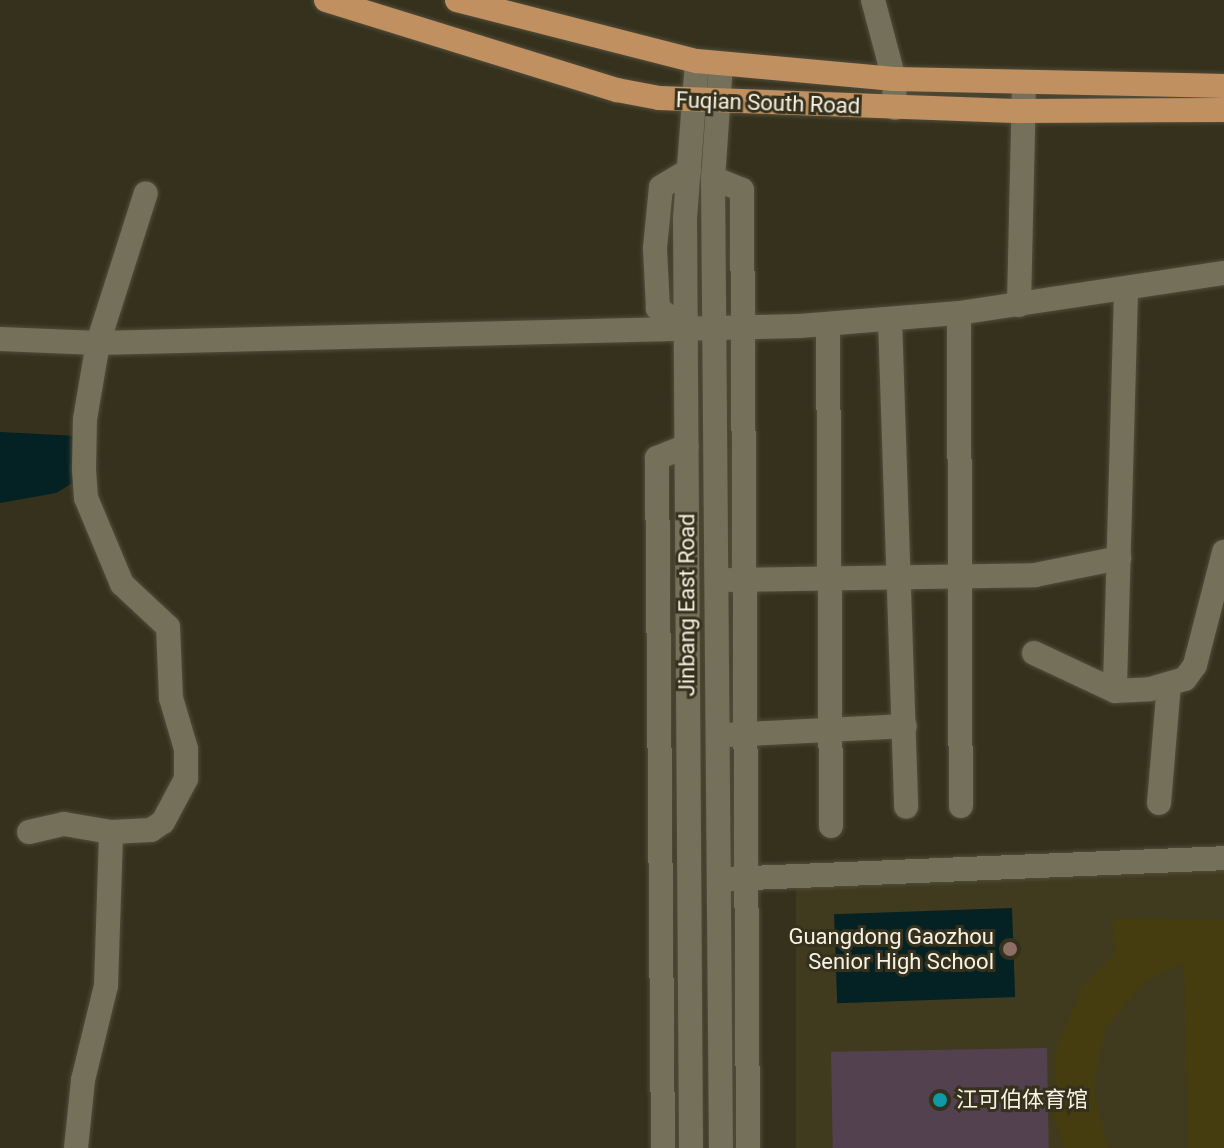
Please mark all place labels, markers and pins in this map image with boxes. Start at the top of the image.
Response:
place label: Guangdong Gaozhou Senior High School [788,923,994,974]
marker: Guangdong Gaozhou Senior High School [1001,940,1019,958]
place label: 江可伯体育馆 [956,1087,1088,1113]
marker: 江可伯体育馆 [931,1091,949,1109]

